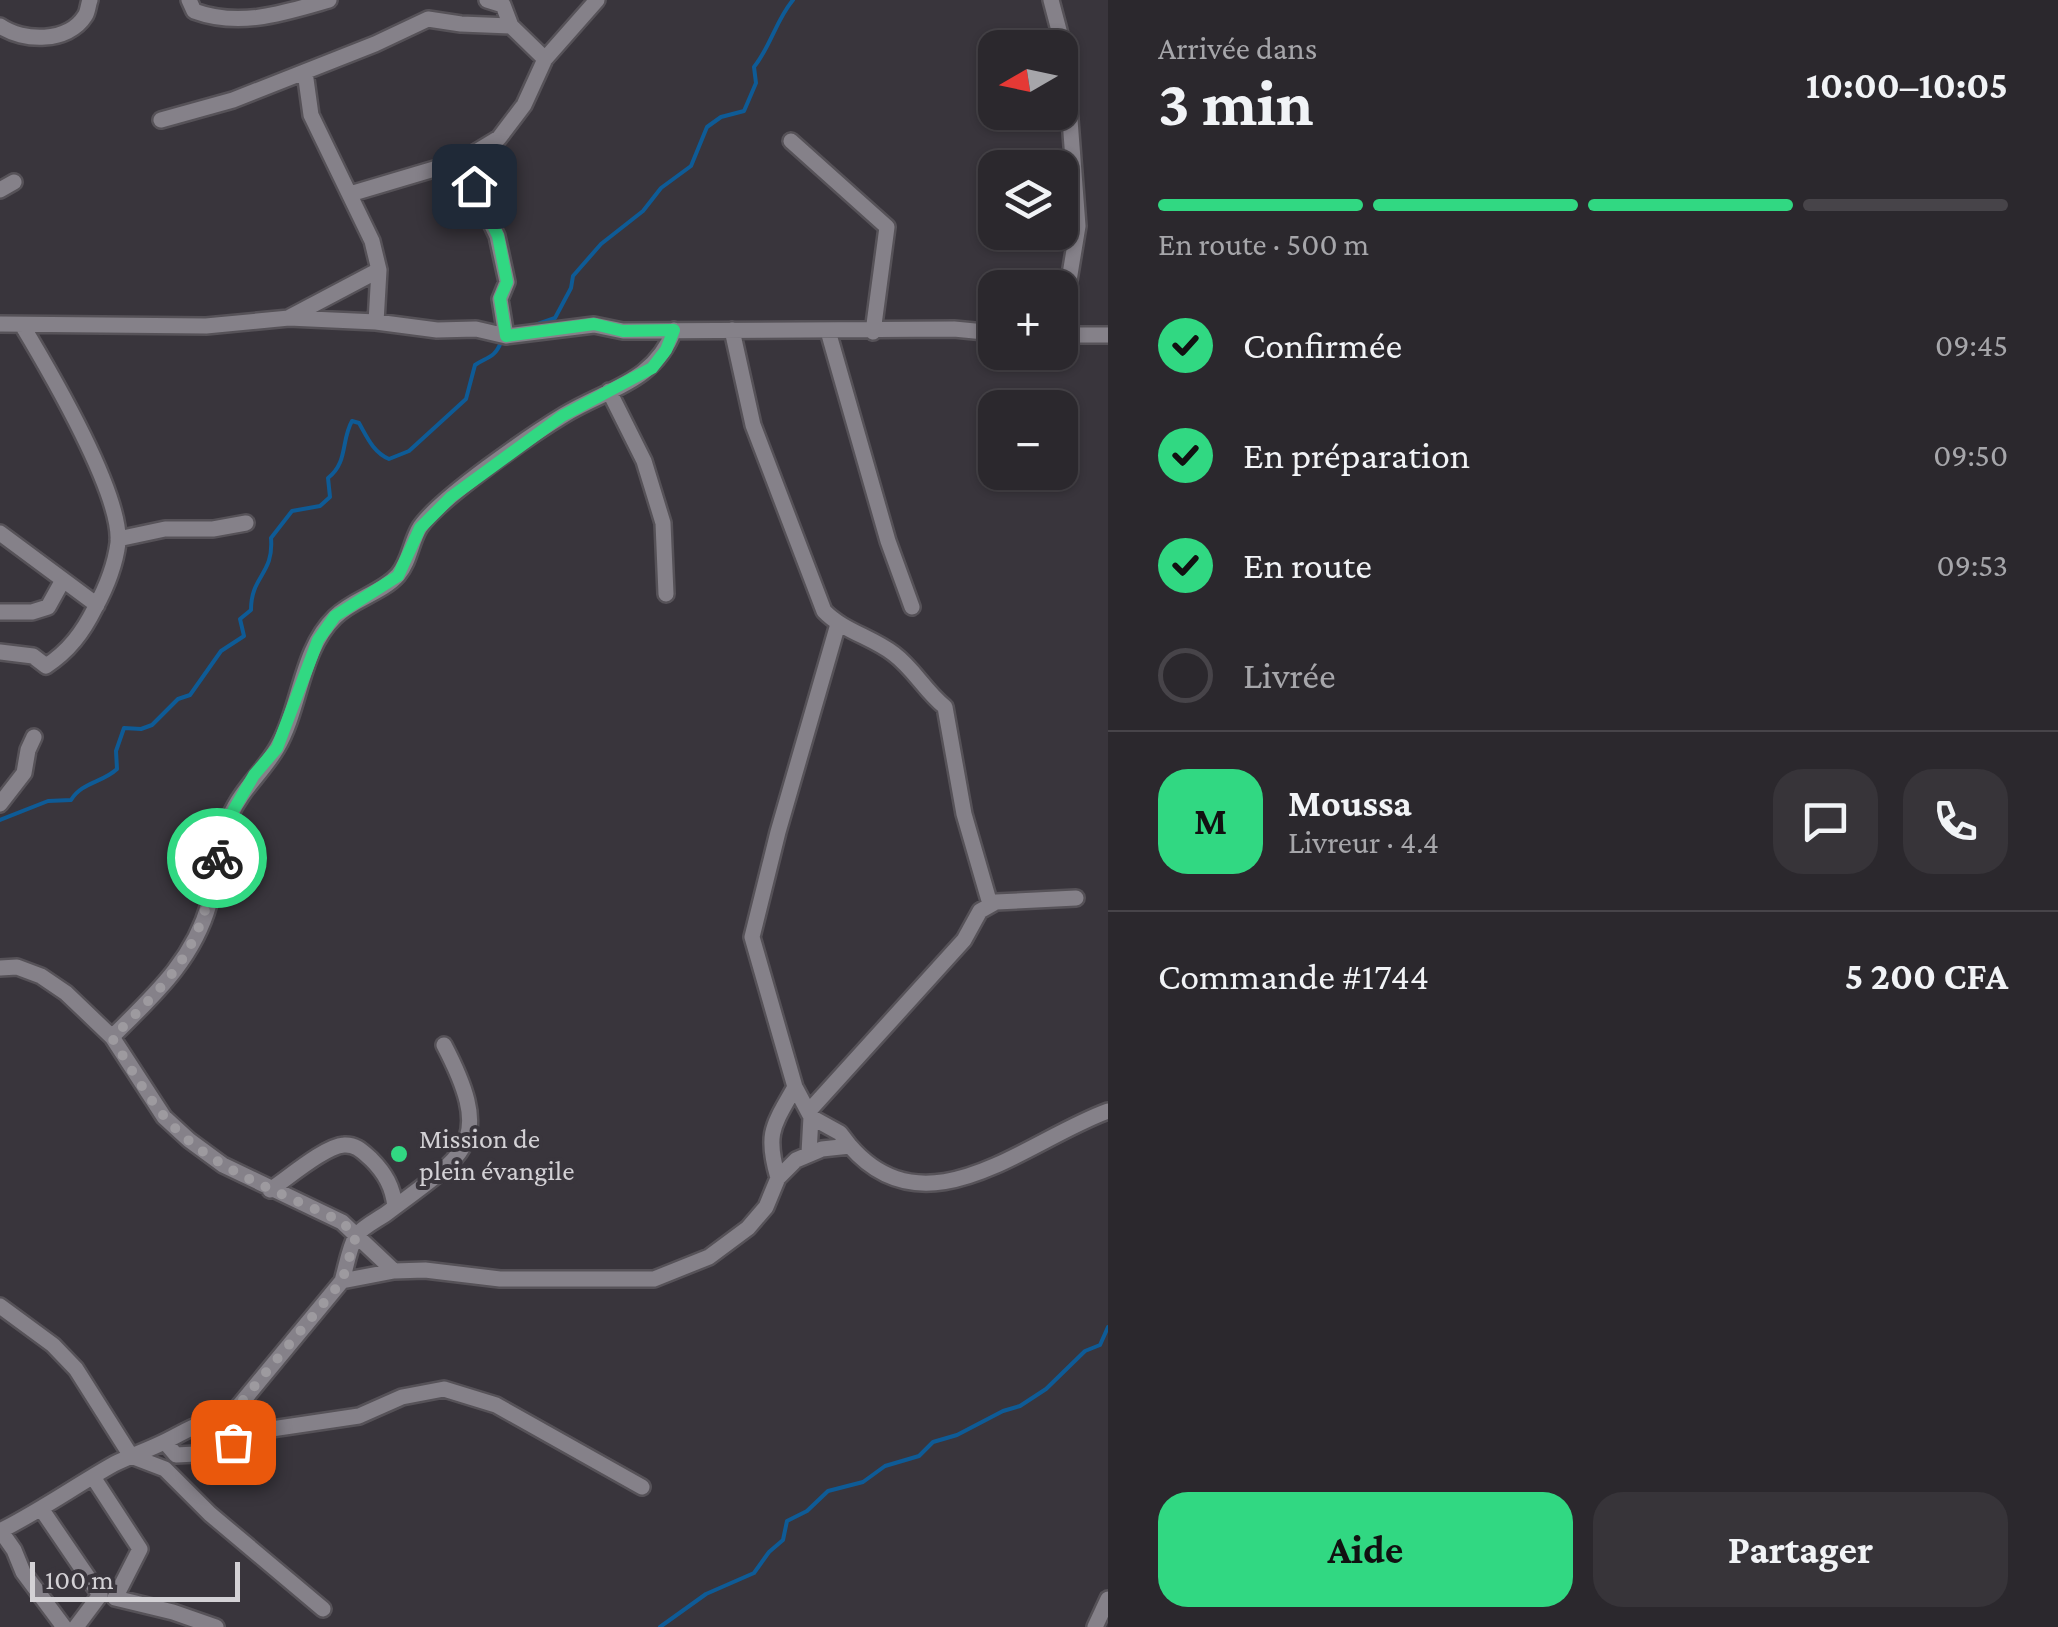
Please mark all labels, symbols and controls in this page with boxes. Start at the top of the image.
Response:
north arrow [978,30,1078,130]
map controls [978,30,1078,490]
text: Arrivée dans [1158,30,1317,66]
text: 10:00–10:05 [1806,64,2008,106]
text: 3 min [1158,67,1313,139]
pin [432,144,517,229]
button: layers [978,150,1078,250]
icon: home [447,159,502,214]
text: En route · 500 m [1158,226,1369,262]
button: + [978,270,1078,370]
icon: check [1158,318,1213,373]
text: Confirmée [1243,324,1402,366]
text: 09:45 [1935,327,2008,363]
button: − [978,390,1078,490]
icon: check [1158,428,1213,483]
text: En préparation [1243,434,1470,476]
text: 09:50 [1933,437,2008,473]
icon: check [1158,538,1213,593]
text: En route [1243,544,1372,586]
text: 09:53 [1937,547,2008,583]
text: Livrée [1243,654,1336,696]
button: chat [1773,769,1878,874]
button: phone [1903,769,2008,874]
text: Moussa [1288,782,1412,824]
text: M [1194,800,1227,842]
courier [167,808,267,908]
text: Livreur · 4.4 [1288,824,1439,860]
icon: bike [190,831,245,886]
text: Commande #1744 [1158,955,1429,997]
text: 5 200 CFA [1845,955,2008,997]
place label: Mission de plein évangile [419,1123,574,1186]
marker: Mission de plein évangile [388,1143,410,1165]
pin [191,1400,276,1485]
icon: bag [206,1415,261,1470]
button: Aide [1158,1492,1573,1607]
button: Partager [1593,1492,2008,1607]
scale bar [30,1557,240,1602]
text: 100 m [45,1564,114,1595]

